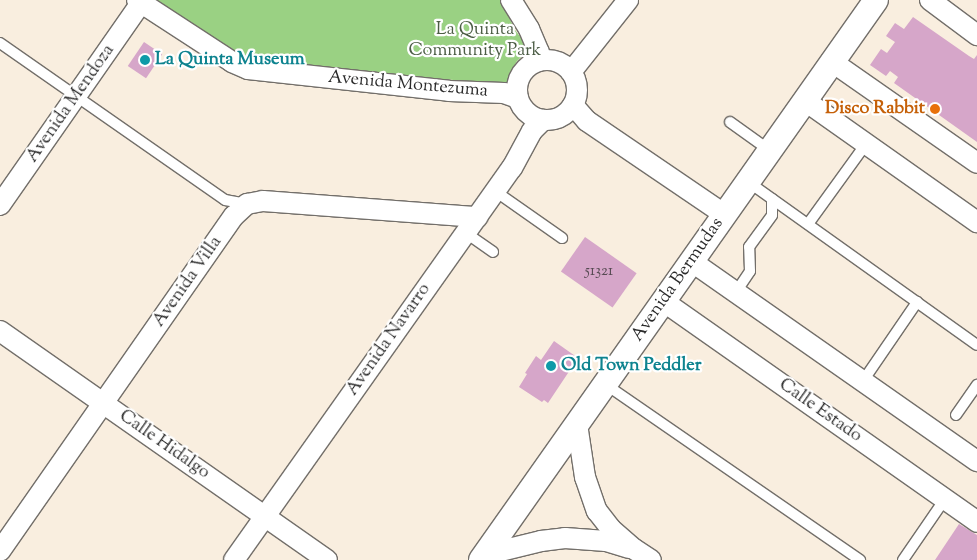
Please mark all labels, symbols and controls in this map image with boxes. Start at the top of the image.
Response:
park label: La Quinta Community Park [409,20,541,62]
street label: Avenida Mendoza [22,41,120,167]
place label: La Quinta Museum [155,49,305,71]
marker: La Quinta Museum [139,54,151,66]
street label: Avenida Montezuma [327,67,489,103]
place label: Disco Rabbit [825,98,925,120]
marker: Disco Rabbit [929,103,941,115]
street label: Avenida Bermudas [627,214,729,346]
street label: Avenida Villa [149,232,227,332]
house number: 51321 [585,263,613,281]
street label: Avenida Navarro [342,280,436,400]
place label: Old Town Peddler [561,355,701,377]
marker: Old Town Peddler [545,360,557,372]
street label: Calle Estado [774,374,866,448]
street label: Calle Hidalgo [114,406,214,484]

